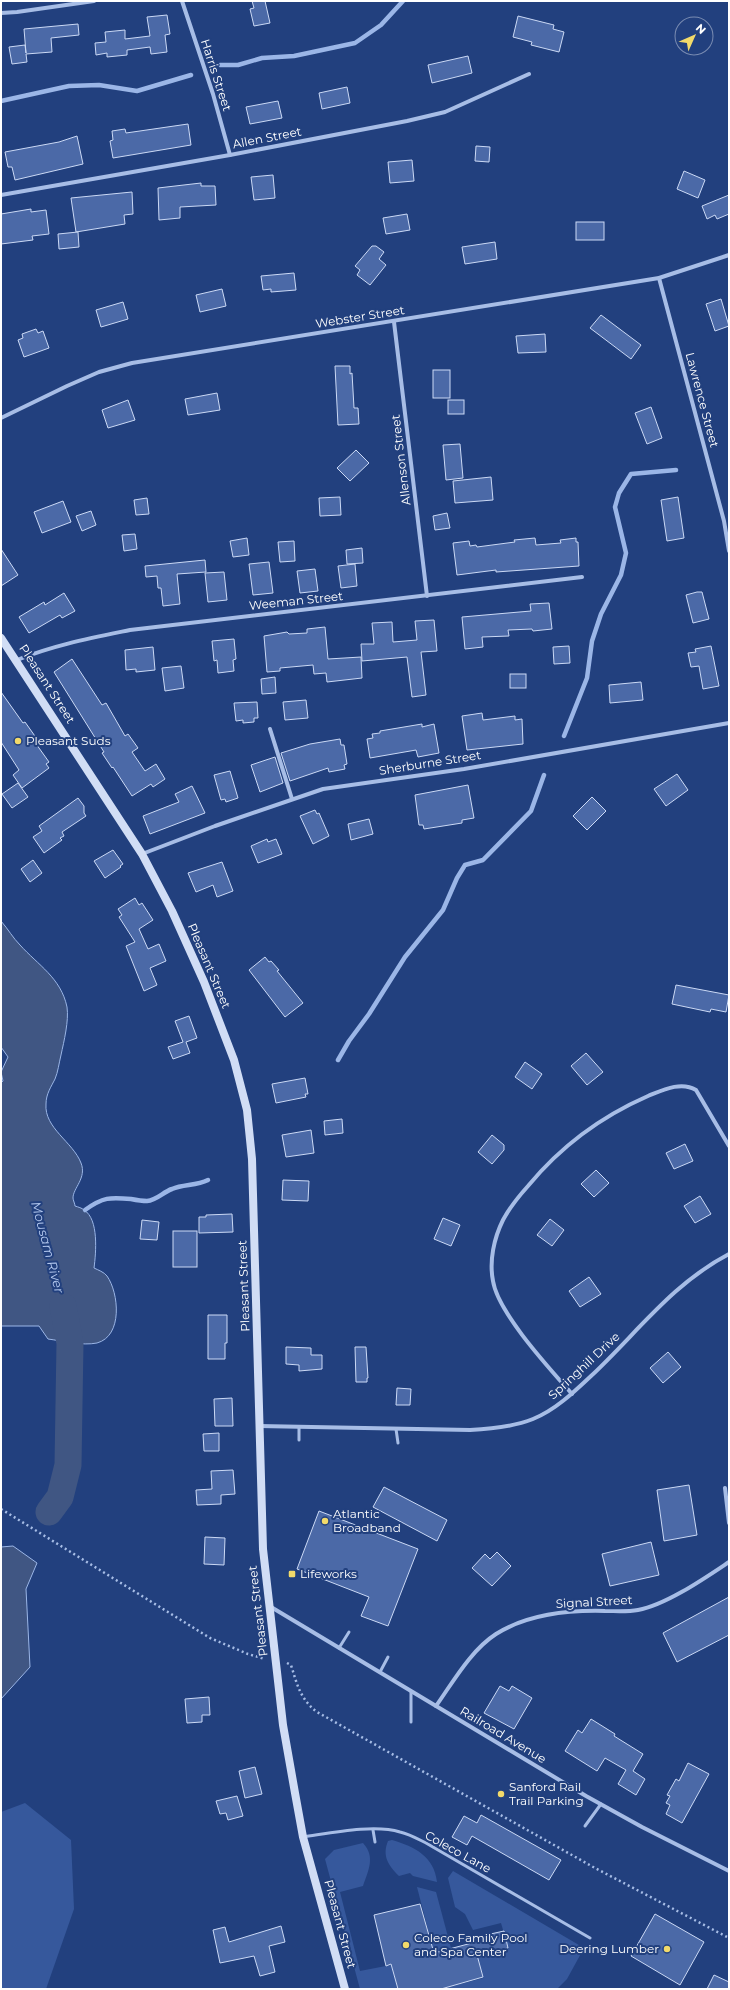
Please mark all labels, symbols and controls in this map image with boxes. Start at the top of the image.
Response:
north arrow [674,16,714,56]
text: N [693,21,709,37]
street label: Harris Street [198,37,235,113]
street label: Allen Street [231,123,303,152]
street label: Webster Street [314,302,406,331]
street label: Lawrence Street [683,351,722,449]
street label: Allenson Street [387,414,414,506]
street label: Weeman Street [248,588,344,613]
street label: Pleasant Street [16,641,79,726]
place label: Pleasant Suds [26,733,111,748]
marker: Pleasant Suds [13,736,23,746]
street label: Sherburne Street [378,747,482,778]
street label: Pleasant Street [185,921,234,1011]
water label: Mousam River [28,1199,68,1295]
street label: Pleasant Street [234,1240,253,1332]
street label: Springhill Drive [545,1329,622,1403]
place label: Atlantic Broadband [333,1506,401,1535]
marker: Atlantic Broadband [320,1516,330,1526]
street label: Pleasant Street [244,1565,271,1657]
place label: Lifeworks [300,1566,357,1581]
marker: Lifeworks [287,1569,297,1579]
street label: Signal Street [555,1592,633,1611]
street label: Railroad Avenue [457,1703,549,1766]
place label: Sanford Rail Trail Parking [509,1779,584,1808]
marker: Sanford Rail Trail Parking [496,1789,506,1799]
street label: Coleco Lane [423,1827,494,1876]
street label: Pleasant Street [321,1878,360,1970]
place label: Coleco Family Pool and Spa Center [414,1930,528,1959]
marker: Coleco Family Pool and Spa Center [401,1940,411,1950]
place label: Deering Lumber [559,1941,659,1956]
marker: Deering Lumber [662,1944,672,1954]

